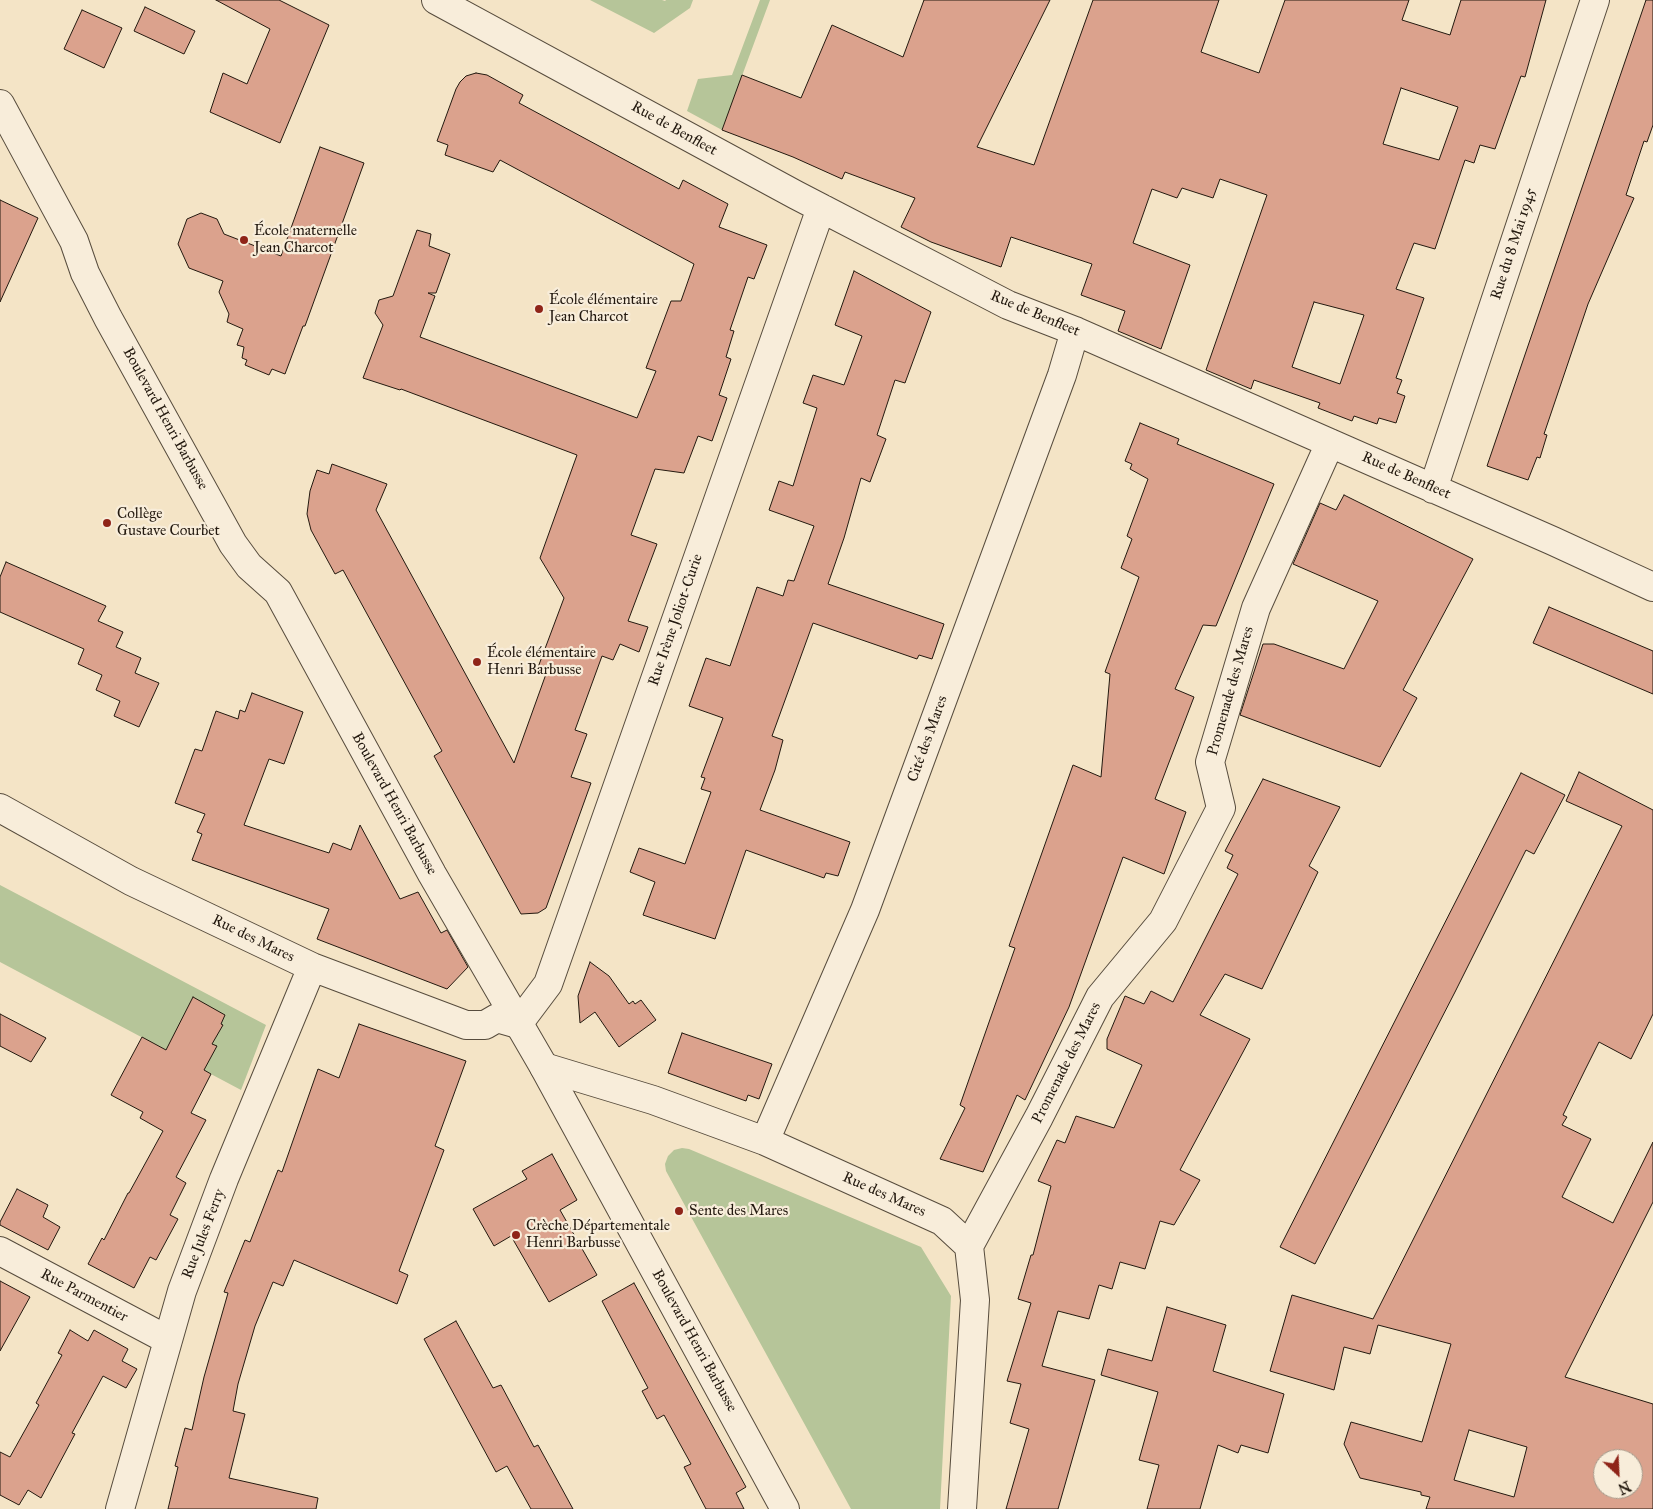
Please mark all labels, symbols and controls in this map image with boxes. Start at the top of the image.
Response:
street label: Rue de Benfleet [628,98,720,160]
street label: Rue du 8 Mai 1945 [1487,186,1541,302]
place label: École maternelle Jean Charcot [254,222,357,257]
marker: École maternelle Jean Charcot [238,234,250,246]
street label: Rue de Benfleet [988,287,1082,341]
place label: École élémentaire Jean Charcot [549,291,658,326]
marker: École élémentaire Jean Charcot [533,303,545,315]
street label: Boulevard Henri Barbusse [118,345,212,493]
street label: Rue de Benfleet [1359,448,1453,504]
place label: Collège Gustave Courbet [117,505,220,540]
marker: Collège Gustave Courbet [101,517,113,529]
street label: Rue Irène Joliot-Curie [645,552,707,688]
street label: Promenade des Mares [1204,624,1258,758]
place label: École élémentaire Henri Barbusse [487,644,596,679]
marker: École élémentaire Henri Barbusse [471,656,483,668]
street label: Cité des Mares [904,693,952,785]
street label: Boulevard Henri Barbusse [347,730,441,878]
street label: Rue des Mares [209,911,297,967]
street label: Promenade des Mares [1029,999,1105,1127]
street label: Rue des Mares [840,1169,928,1221]
street label: Rue Jules Ferry [179,1187,229,1281]
place label: Sente des Mares [689,1202,788,1220]
marker: Sente des Mares [673,1205,685,1217]
place label: Crèche Départementale Henri Barbusse [526,1217,670,1252]
marker: Crèche Départementale Henri Barbusse [510,1229,522,1241]
street label: Rue Parmentier [37,1265,131,1327]
street label: Boulevard Henri Barbusse [647,1267,741,1415]
north arrow [1593,1449,1643,1499]
text: N [1615,1477,1633,1497]

